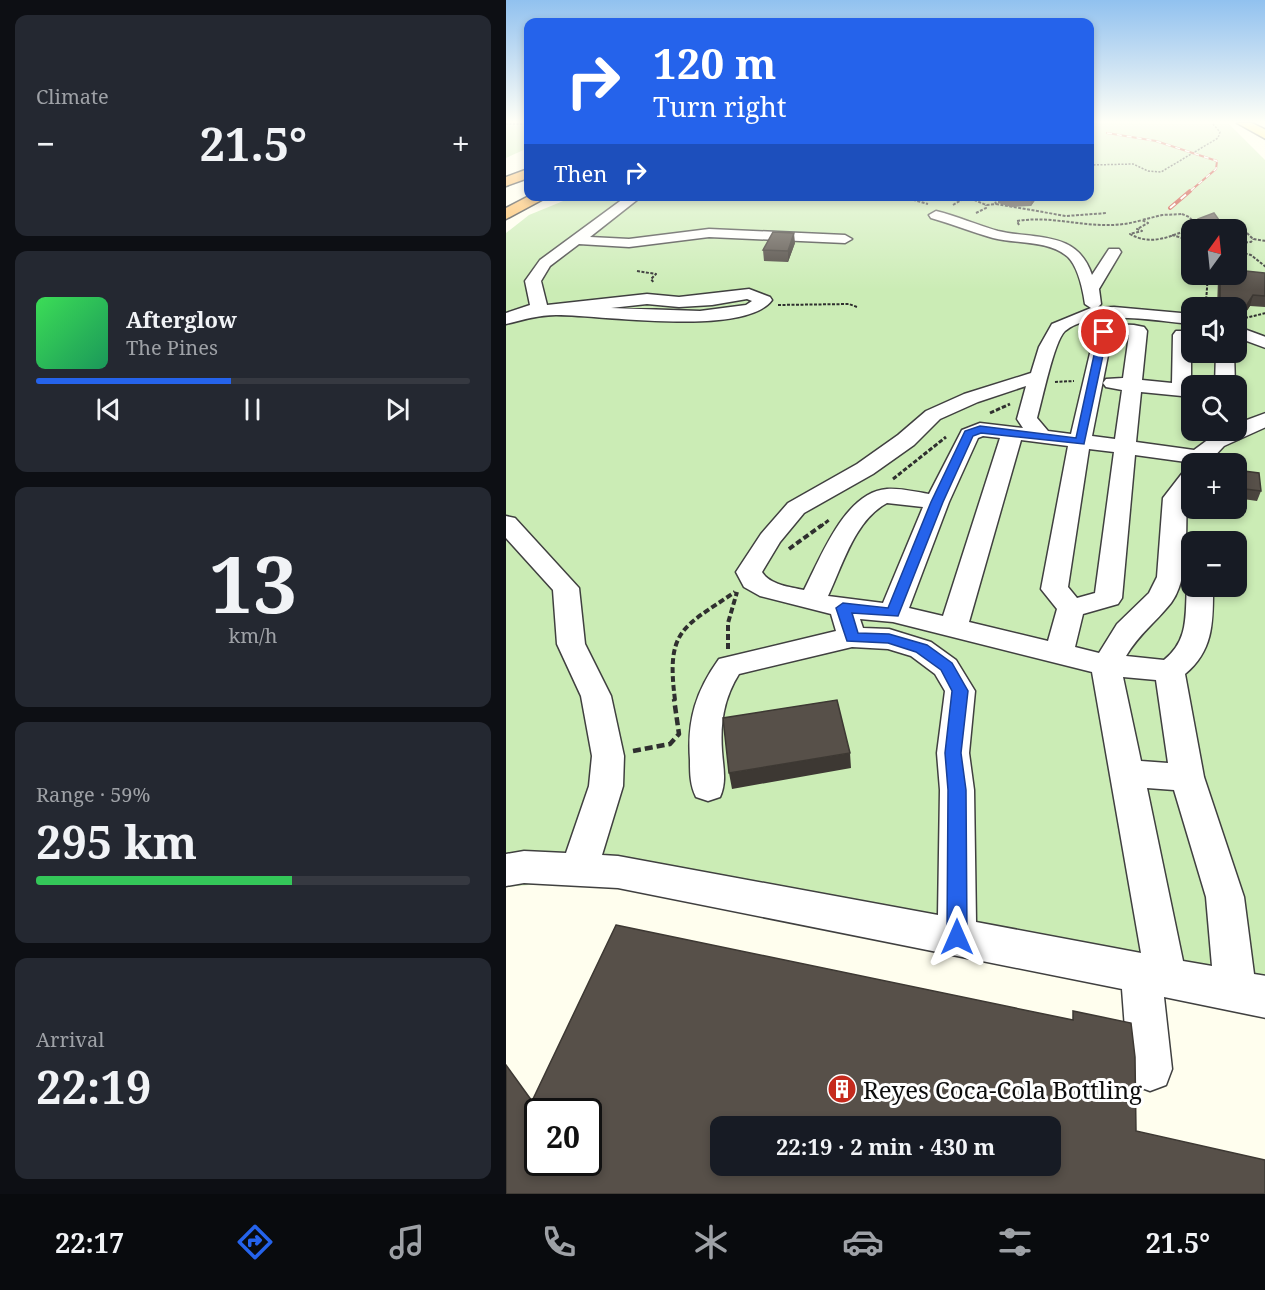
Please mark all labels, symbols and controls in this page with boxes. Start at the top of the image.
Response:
text: 120 m [653,34,777,91]
icon: right [554,42,632,120]
text: Climate [36,83,109,110]
text: Turn right [653,88,786,125]
text: 21.5° [200,113,307,174]
text: − [36,121,55,166]
text: + [452,121,470,166]
icon: right [619,156,652,189]
text: Then [554,158,607,188]
north arrow [1181,219,1247,285]
map controls [1181,219,1247,597]
button: sound [1181,297,1247,363]
text: Afterglow [126,304,237,334]
pin [1078,306,1129,357]
icon: arrive [1087,315,1120,348]
text: The Pines [126,334,218,361]
button: search [1181,375,1247,441]
icon: previous [92,393,125,426]
icon: pause [236,393,269,426]
icon: next [381,393,414,426]
button: + [1181,453,1247,519]
text: 13 [209,530,297,636]
button: − [1181,531,1247,597]
text: km/h [228,622,278,649]
text: Range · 59% [36,781,150,808]
text: 295 km [36,811,197,872]
position arrow [925,905,989,969]
text: Arrival [36,1026,104,1053]
text: 22:19 [36,1056,151,1117]
building icon: Reyes Coca-Cola Bottling [826,1073,858,1105]
place label: Reyes Coca-Cola Bottling [863,1073,1142,1106]
speed limit sign: 20 [524,1098,602,1176]
text: 22:19 · 2 min · 430 m [776,1131,995,1161]
icon: directions [234,1221,276,1263]
icon: music [386,1221,428,1263]
icon: phone [538,1221,580,1263]
icon: climate [690,1221,732,1263]
icon: car [842,1221,884,1263]
icon: filters [994,1221,1036,1263]
text: 22:17 [55,1224,124,1261]
text: 21.5° [1146,1224,1210,1261]

